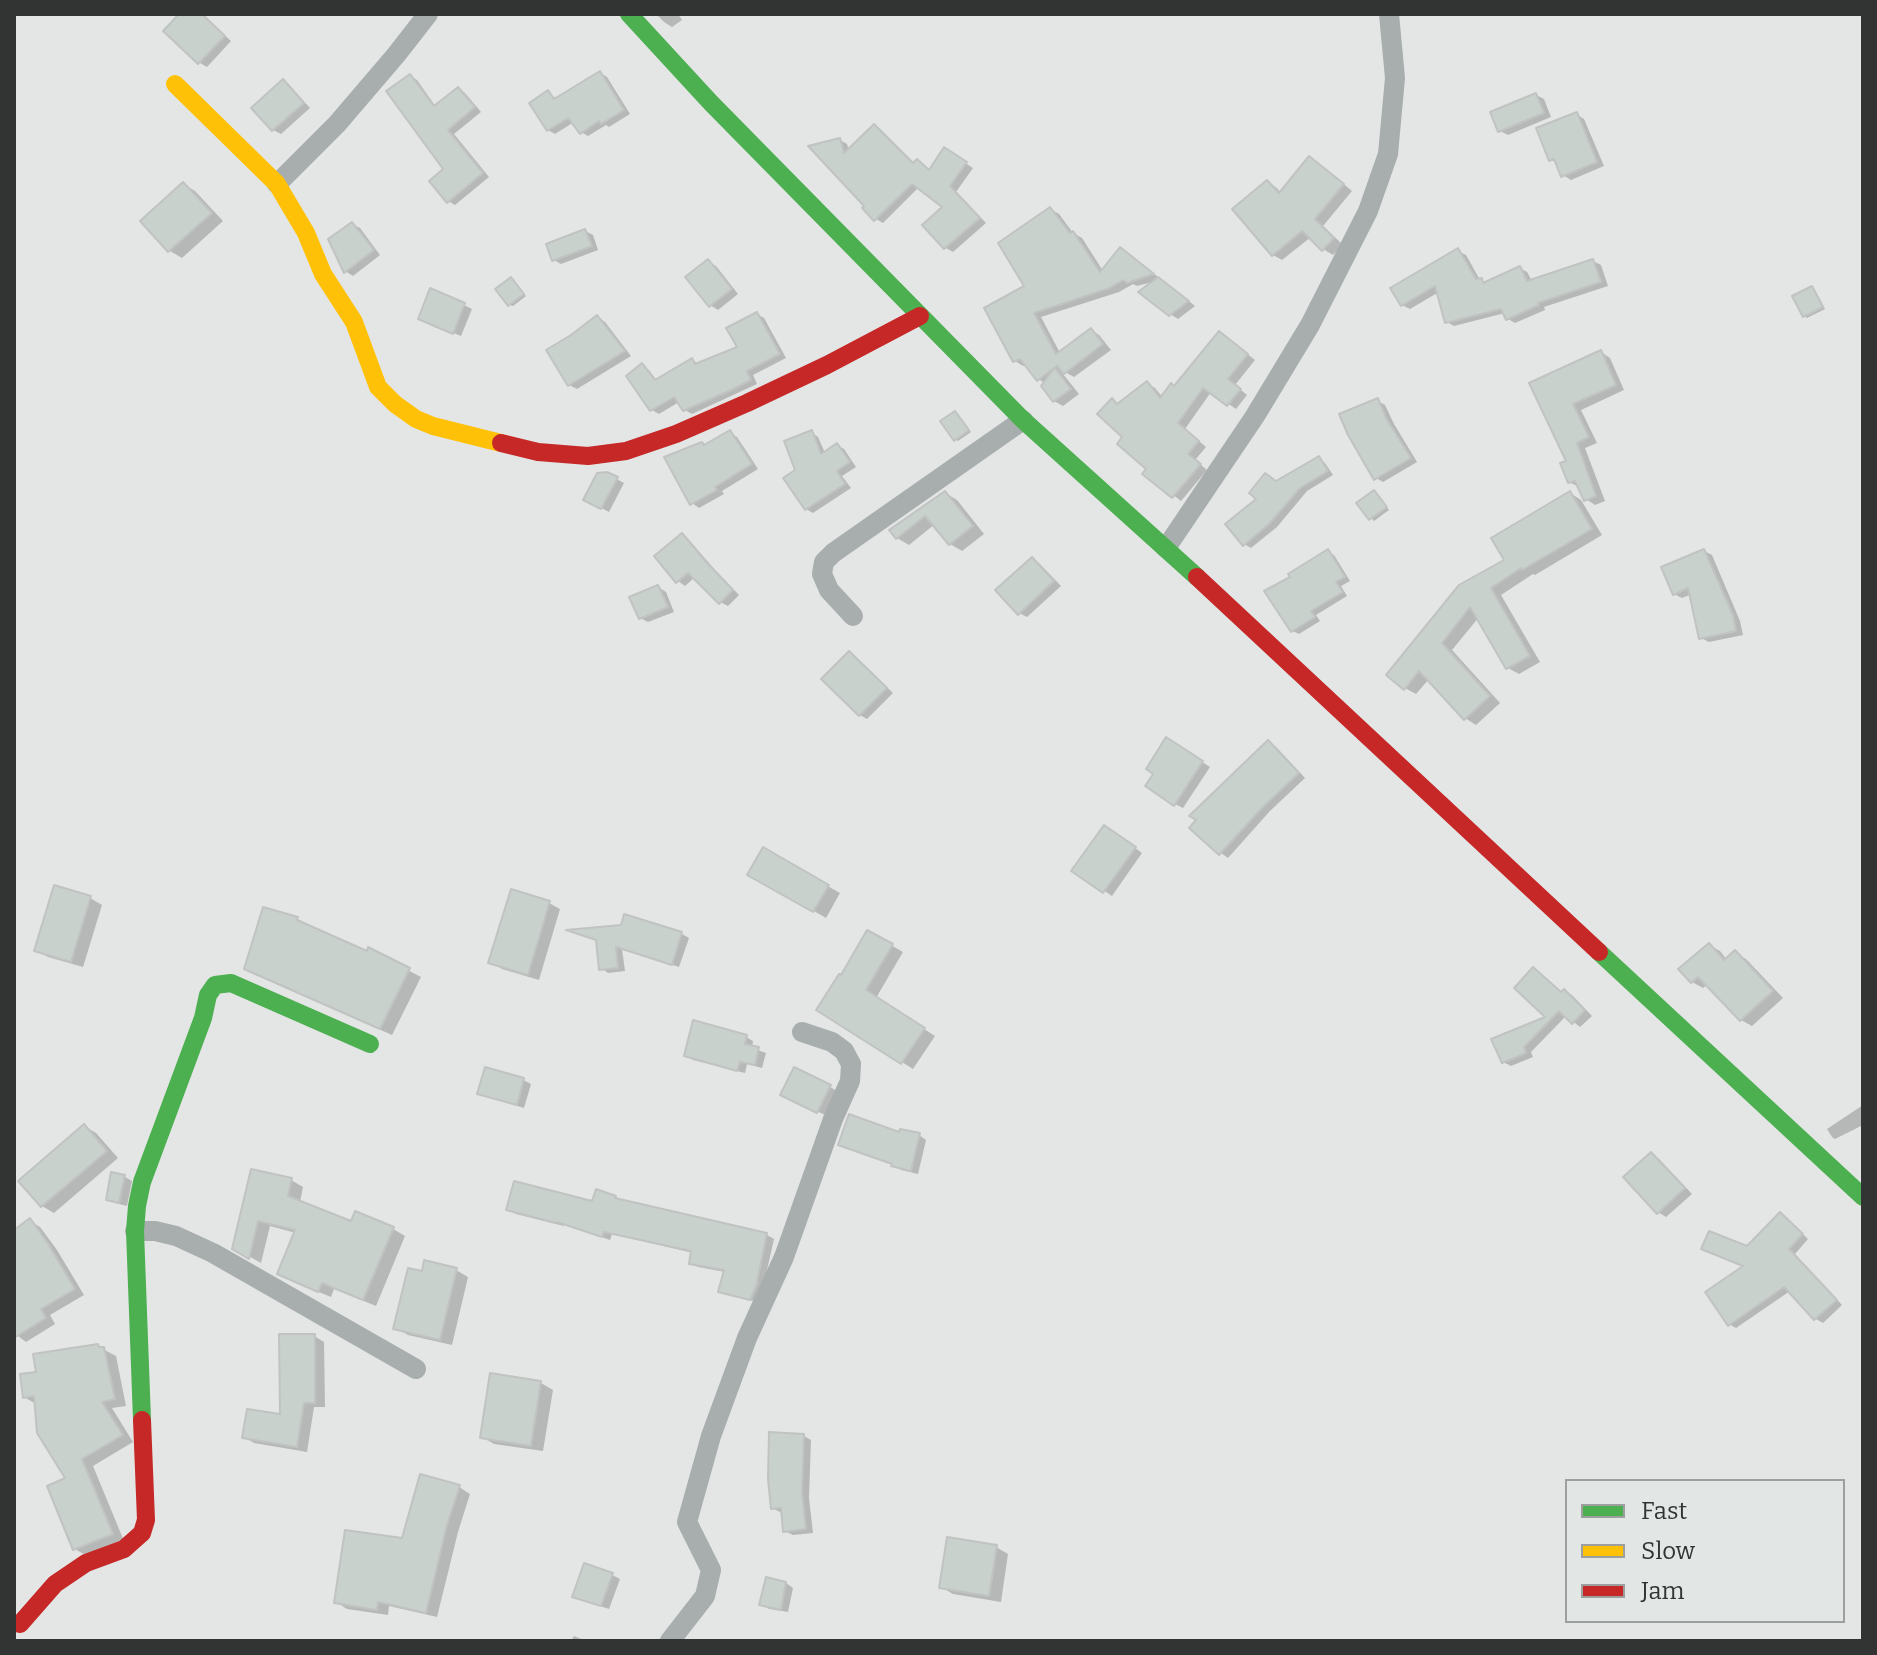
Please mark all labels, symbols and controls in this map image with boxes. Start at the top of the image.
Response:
legend [1565,1479,1845,1623]
text: Fast [1641,1497,1687,1525]
text: Slow [1641,1537,1695,1565]
text: Jam [1641,1577,1684,1605]

